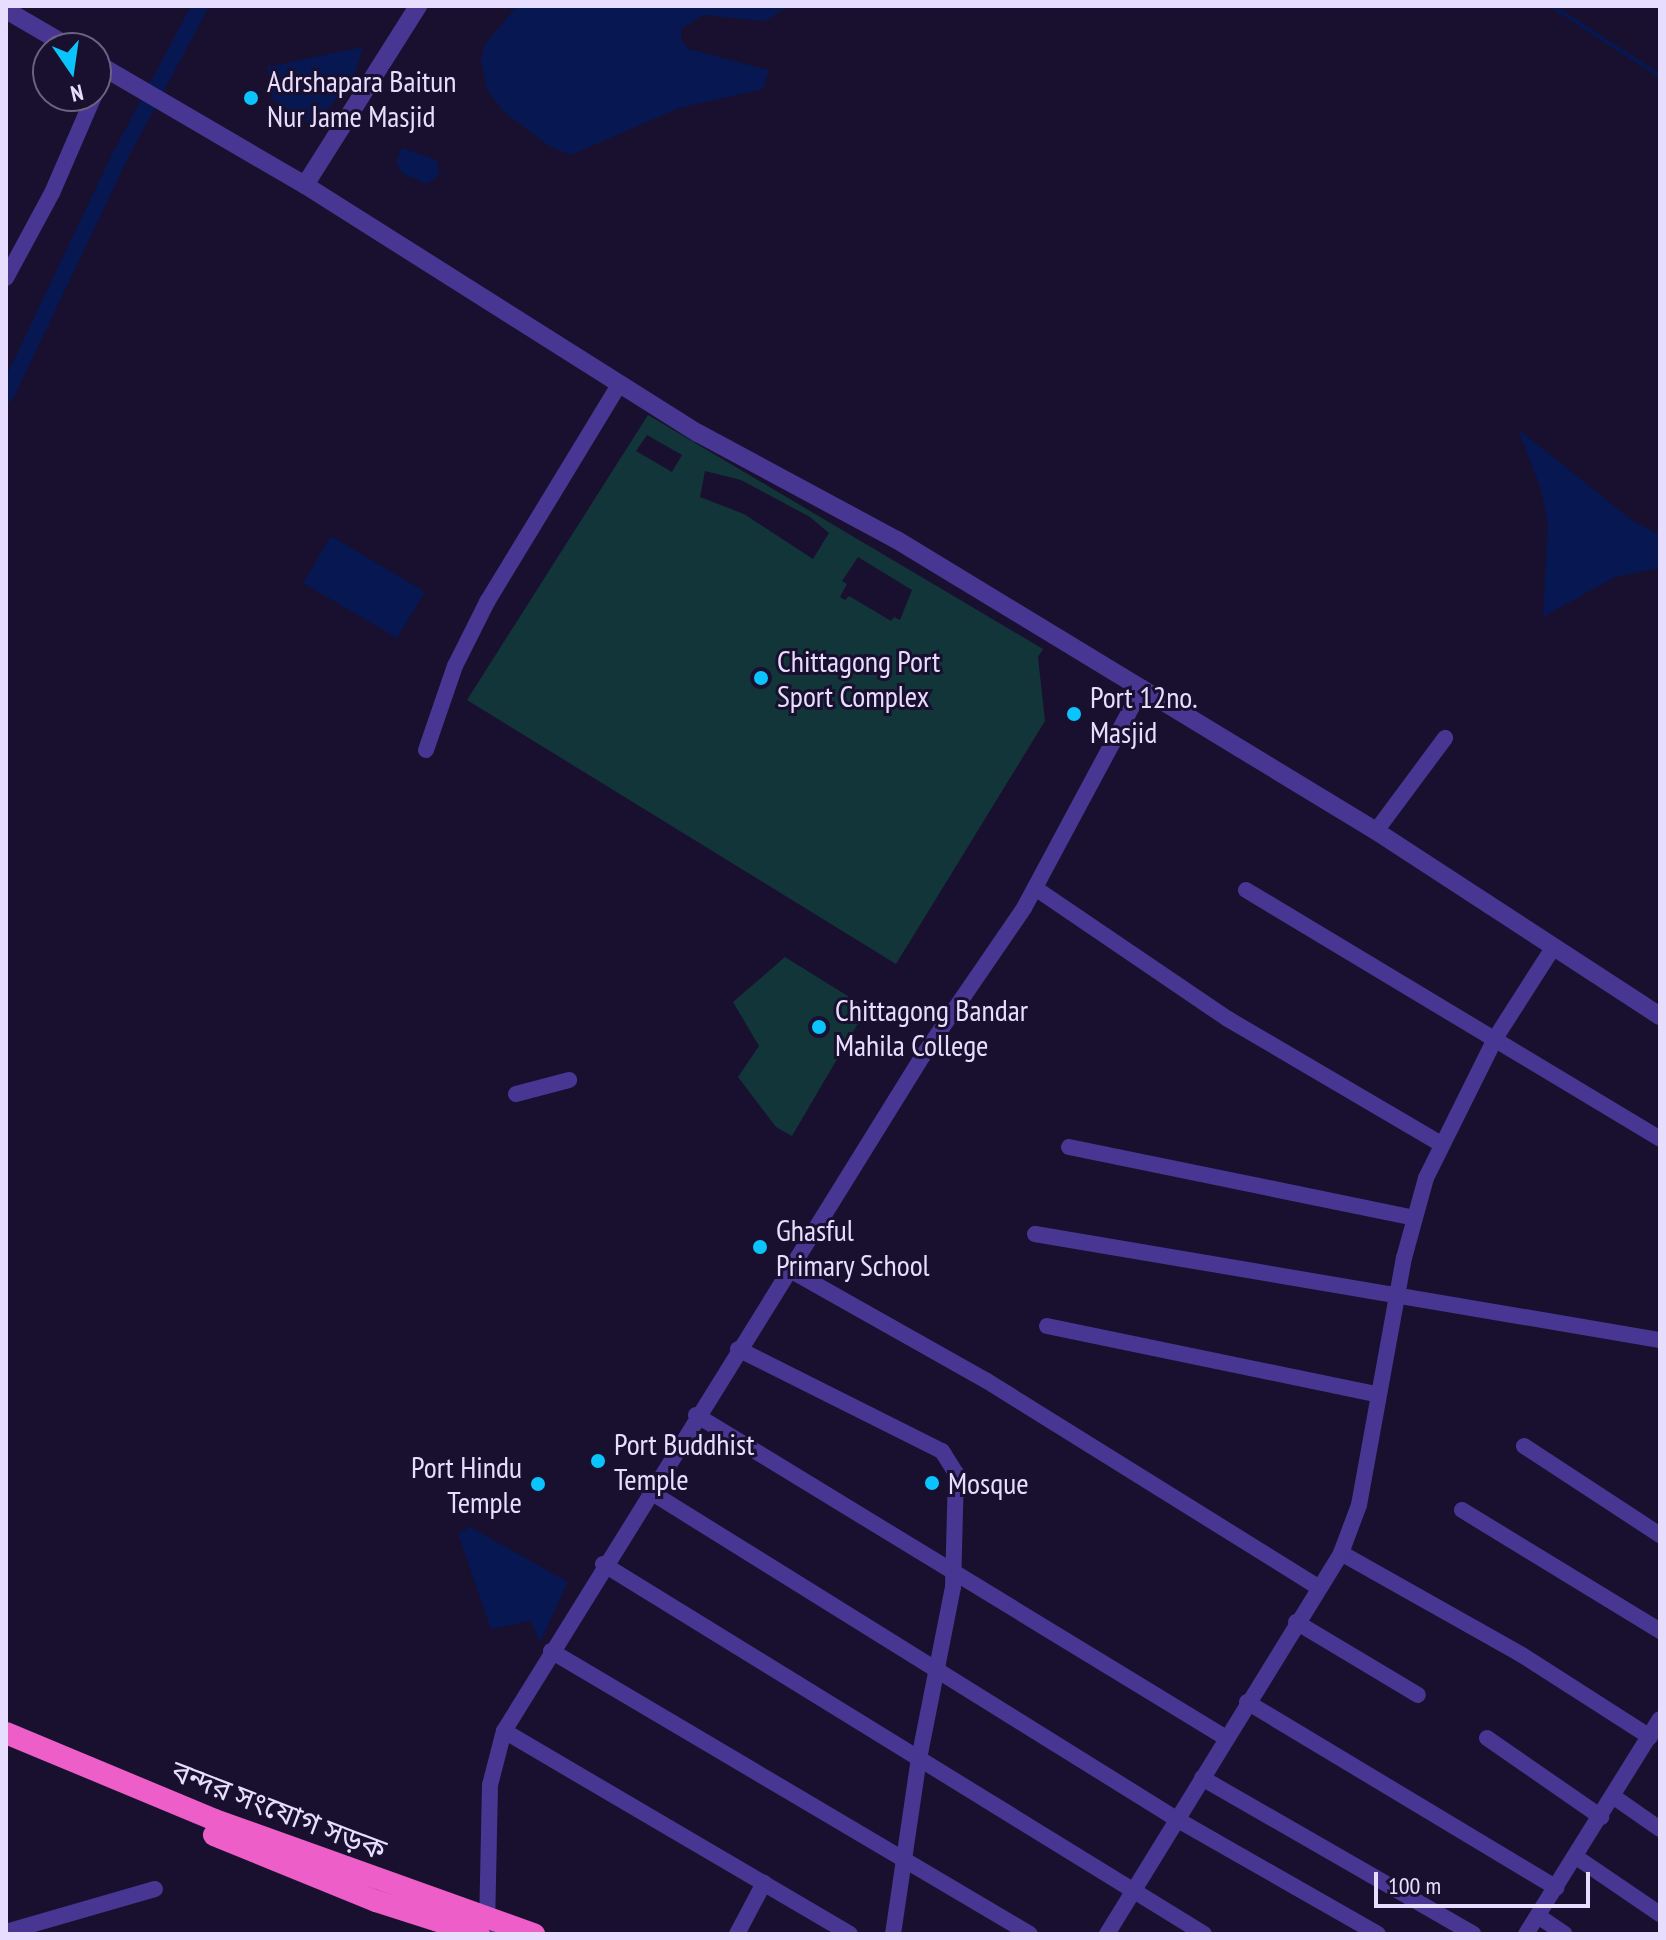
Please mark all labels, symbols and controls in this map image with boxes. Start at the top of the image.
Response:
north arrow [32,32,112,112]
place label: Adrshapara Baitun Nur Jame Masjid [267,63,456,134]
text: N [68,78,86,108]
marker: Adrshapara Baitun Nur Jame Masjid [242,89,260,107]
place label: Chittagong Port Sport Complex [777,643,940,714]
marker: Chittagong Port Sport Complex [752,669,770,687]
place label: Port 12no. Masjid [1090,679,1198,750]
marker: Port 12no. Masjid [1065,705,1083,723]
place label: Chittagong Bandar Mahila College [835,992,1028,1062]
marker: Chittagong Bandar Mahila College [810,1018,828,1036]
place label: Ghasful Primary School [776,1212,930,1282]
marker: Ghasful Primary School [751,1238,769,1256]
place label: Port Buddhist Temple [614,1426,754,1496]
place label: Port Hindu Temple [411,1449,522,1520]
marker: Port Buddhist Temple [589,1452,607,1470]
place label: Mosque [948,1465,1029,1501]
marker: Mosque [923,1474,941,1492]
marker: Port Hindu Temple [529,1475,547,1493]
street label: বন্দর সংযোগ সড়ক [167,1753,391,1867]
scale bar [1378,1856,1594,1906]
text: 100 m [1388,1870,1441,1901]

